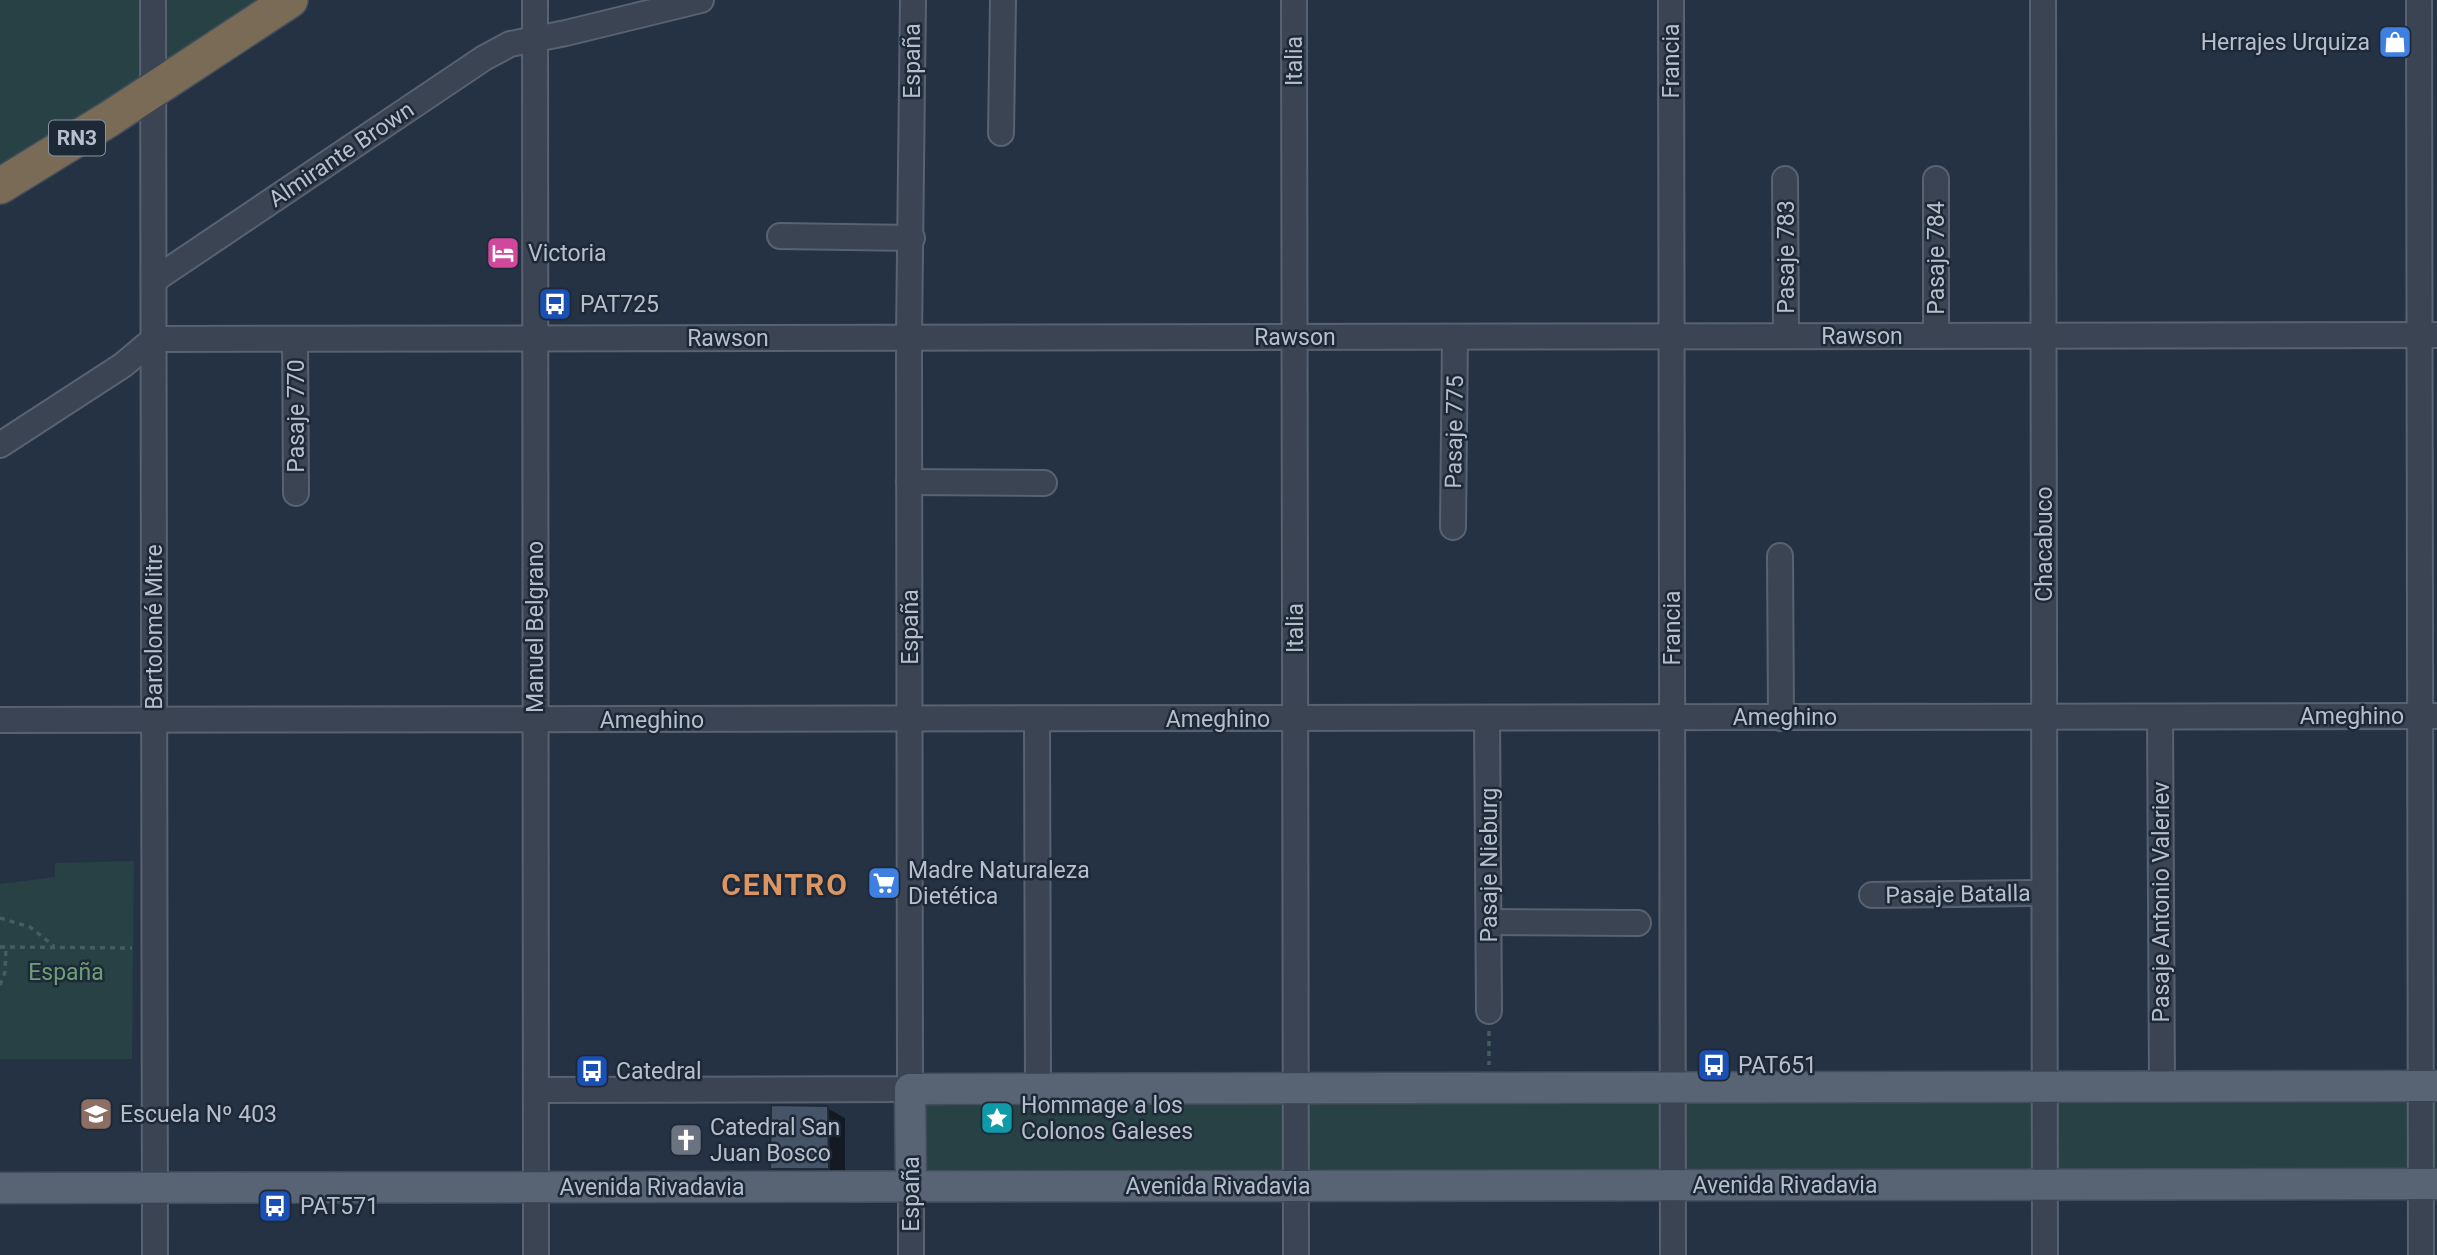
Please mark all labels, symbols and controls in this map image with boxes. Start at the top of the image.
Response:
street label: España [899,23,926,99]
street label: Francia [1658,23,1685,99]
shop icon: Herrajes Urquiza [2376,23,2414,61]
place label: Herrajes Urquiza [2201,29,2370,56]
street label: Italia [1281,36,1308,86]
street label: Almirante Brown [264,96,419,213]
road number: RN3 [49,120,105,156]
street label: Pasaje 783 [1773,200,1800,314]
street label: Pasaje 784 [1923,201,1950,315]
hotel icon: Victoria [484,234,522,272]
place label: Victoria [528,240,607,267]
bus stop icon: PAT725 [536,285,574,323]
place label: PAT725 [580,291,659,318]
street label: Rawson [1821,323,1903,350]
street label: Rawson [1254,324,1336,351]
street label: Rawson [687,325,769,352]
street label: Pasaje 770 [283,359,310,473]
street label: Pasaje 775 [1440,375,1469,489]
street label: Chacabuco [2031,486,2058,602]
street label: Manuel Belgrano [522,541,549,713]
street label: Bartolomé Mitre [141,544,168,710]
street label: España [897,589,924,665]
street label: Francia [1659,590,1686,666]
street label: Italia [1282,603,1309,653]
street label: Ameghino [2300,703,2404,730]
street label: Ameghino [1733,704,1837,731]
street label: Ameghino [1166,706,1270,733]
street label: Ameghino [600,707,704,734]
street label: Pasaje Antonio Valeriev [2148,782,2175,1022]
street label: Pasaje Nieburg [1476,788,1503,942]
place label: Madre Naturaleza Dietética [908,857,1090,910]
supermarket icon: Madre Naturaleza Dietética [865,864,903,902]
district label: CENTRO [721,867,849,902]
street label: Pasaje Batalla [1885,880,2031,909]
park label: España [28,959,104,986]
bus stop icon: PAT651 [1695,1046,1733,1084]
bus stop icon: Catedral [573,1052,611,1090]
place label: PAT651 [1738,1052,1817,1079]
place label: Catedral [616,1058,702,1085]
place label: Hommage a los Colonos Galeses [1021,1092,1193,1145]
school or university icon: Escuela Nº 403 [77,1095,115,1133]
place icon: Hommage a los Colonos Galeses [978,1099,1016,1137]
place label: Escuela Nº 403 [120,1101,277,1128]
place label: Catedral San Juan Bosco [710,1114,840,1167]
church icon: Catedral San Juan Bosco [667,1121,705,1159]
street label: España [898,1156,925,1232]
street label: Avenida Rivadavia [1693,1172,1877,1199]
street label: Avenida Rivadavia [1126,1173,1310,1200]
street label: Avenida Rivadavia [560,1174,744,1201]
bus stop icon: PAT571 [256,1187,294,1225]
place label: PAT571 [300,1193,379,1220]

